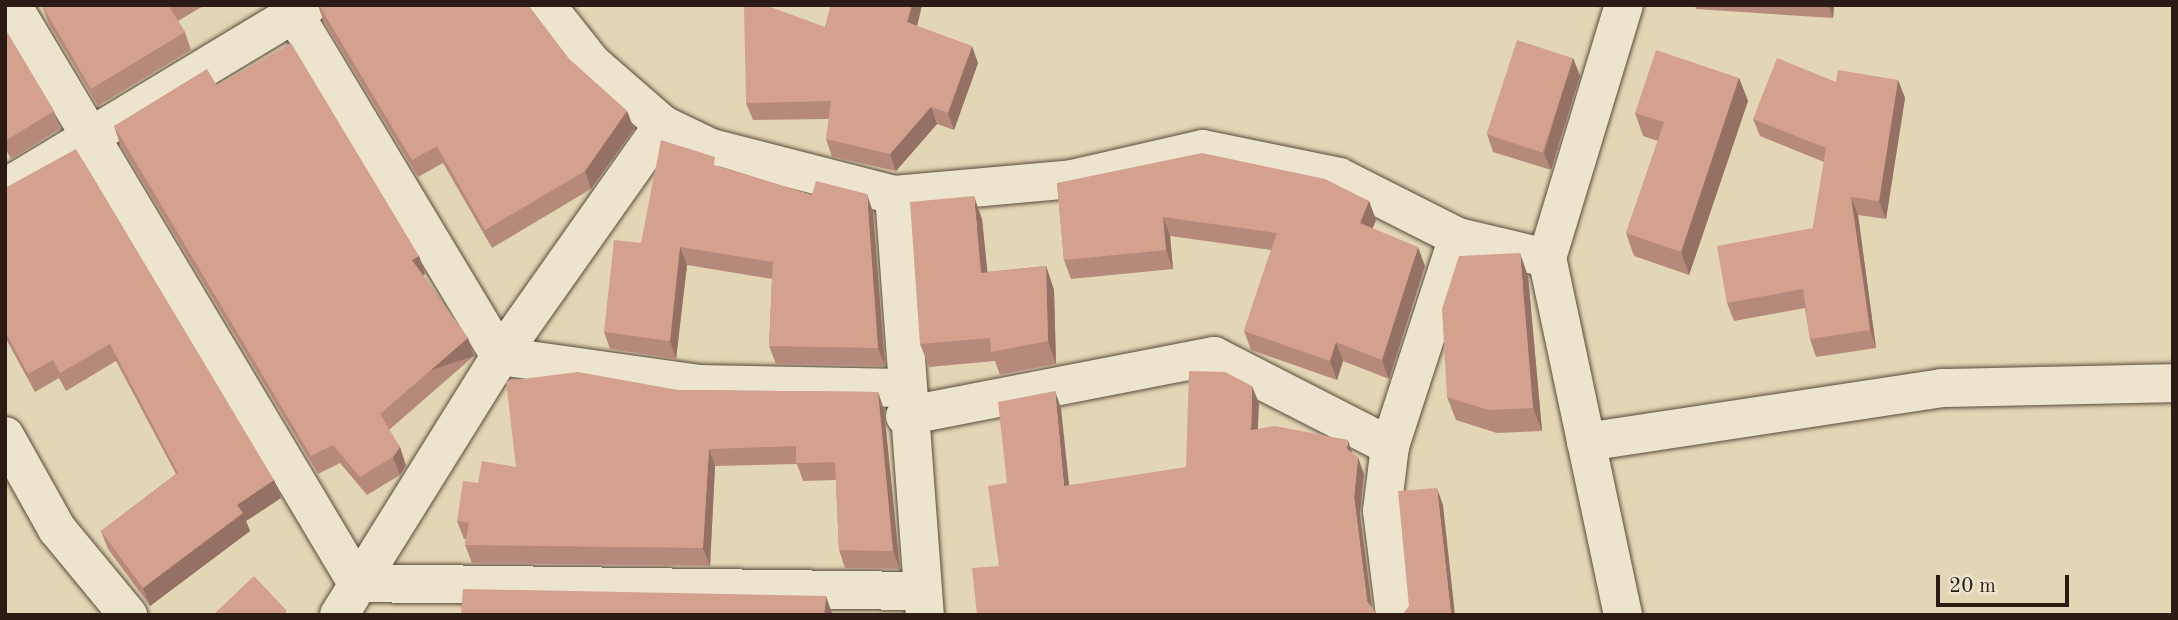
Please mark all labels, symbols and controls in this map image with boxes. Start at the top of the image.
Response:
scale bar [1940,560,2073,604]
text: 20 m [1949,576,1996,597]

